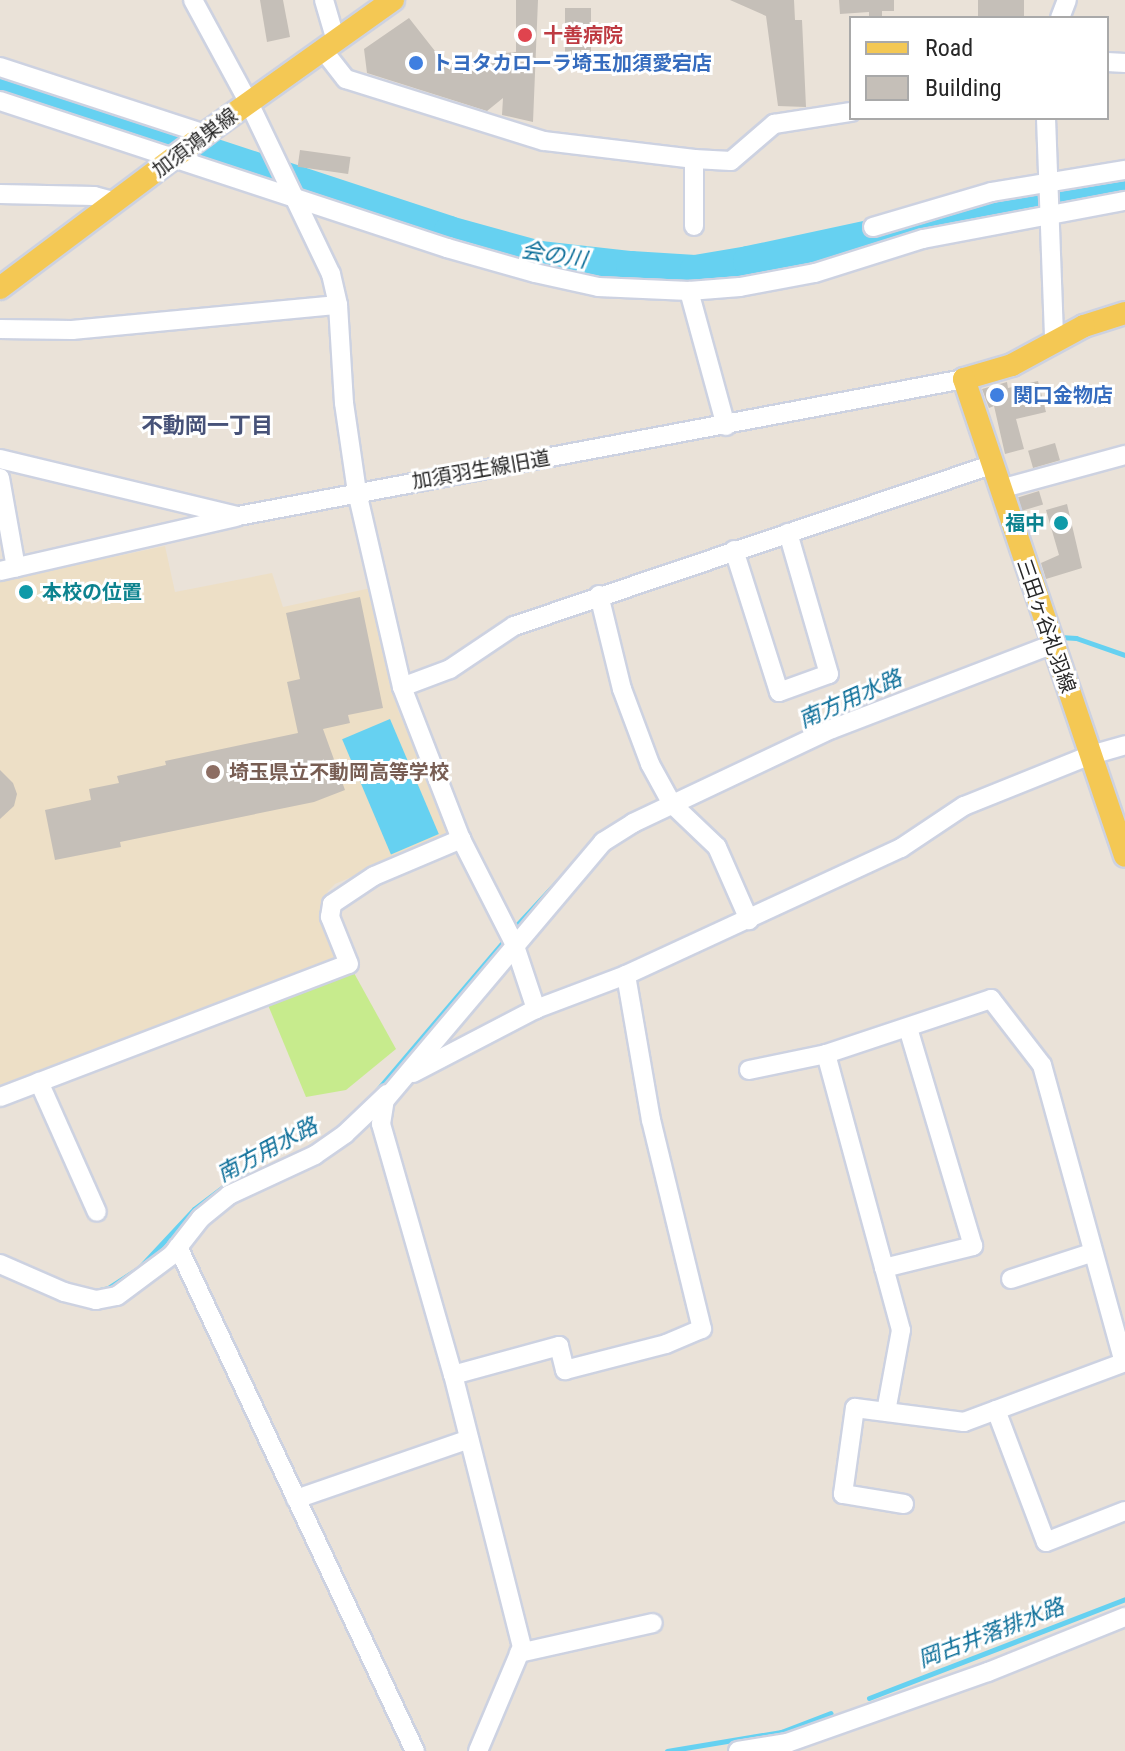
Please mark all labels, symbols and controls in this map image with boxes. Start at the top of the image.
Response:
legend [849,16,1109,120]
place label: 十善病院 [543,23,623,47]
marker: 十善病院 [514,24,536,46]
text: Road [925,34,973,62]
place label: トヨタカローラ埼玉加須愛宕店 [432,51,712,75]
marker: トヨタカローラ埼玉加須愛宕店 [407,54,425,72]
text: Building [925,74,1002,102]
street label: 加須鴻巣線 [148,103,242,183]
water label: 会の川 [519,237,589,273]
place label: 関口金物店 [1013,383,1113,407]
marker: 関口金物店 [988,386,1006,404]
district label: 不動岡一丁目 [141,413,273,439]
street label: 加須羽生線旧道 [410,446,552,494]
place label: 福中 [1005,511,1045,535]
marker: 福中 [1052,514,1070,532]
street label: 三田ヶ谷礼羽線 [1012,556,1080,696]
place label: 本校の位置 [42,580,142,604]
marker: 本校の位置 [17,583,35,601]
water label: 南方用水路 [794,665,906,733]
place label: 埼玉県立不動岡高等学校 [229,760,449,784]
marker: 埼玉県立不動岡高等学校 [204,763,222,781]
water label: 南方用水路 [212,1113,322,1187]
water label: 岡古井落排水路 [914,1593,1068,1673]

